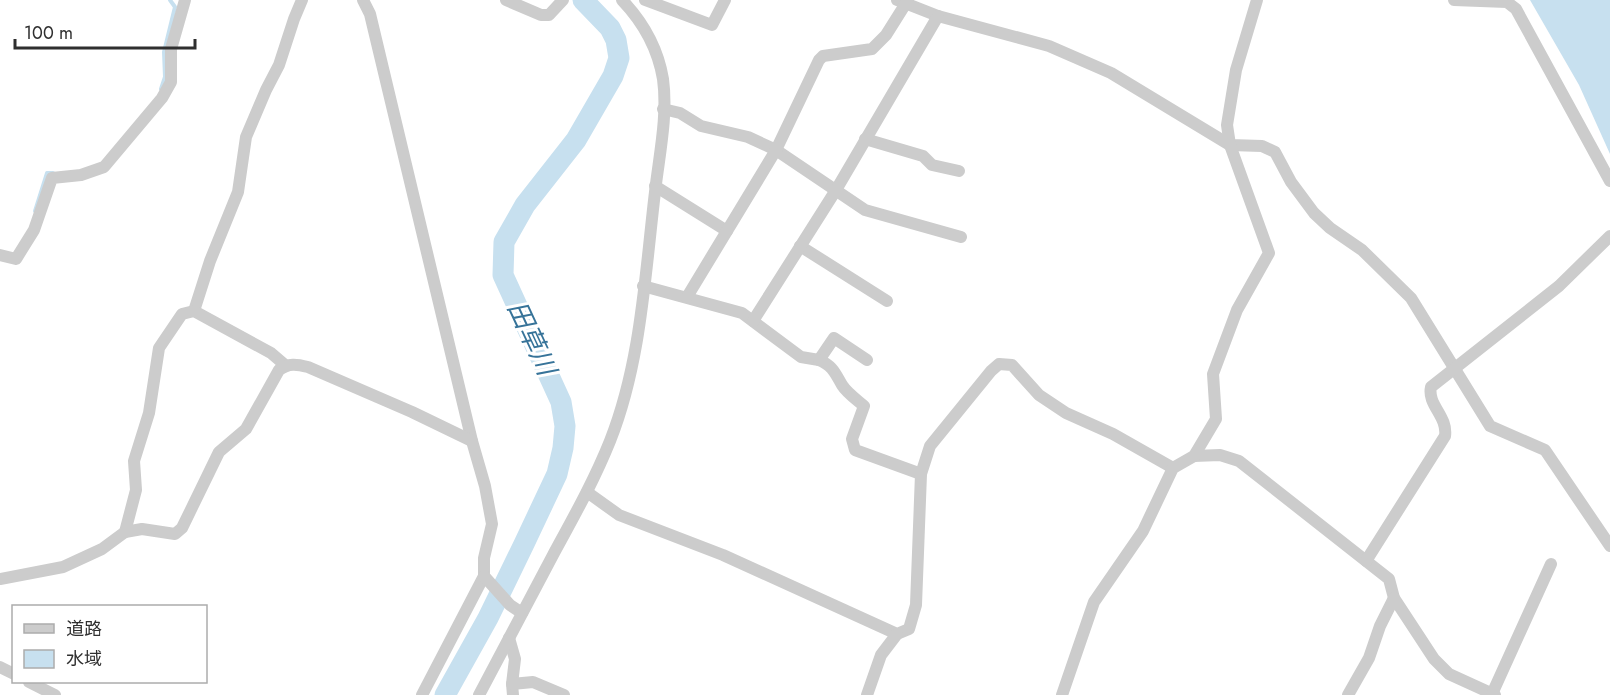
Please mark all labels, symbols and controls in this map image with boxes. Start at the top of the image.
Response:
scale bar [15,12,195,50]
text: 100 m [24,20,73,46]
water label: 田草川 [498,295,567,384]
legend [12,605,207,683]
text: 道路 [66,616,102,642]
text: 水域 [66,646,102,672]

